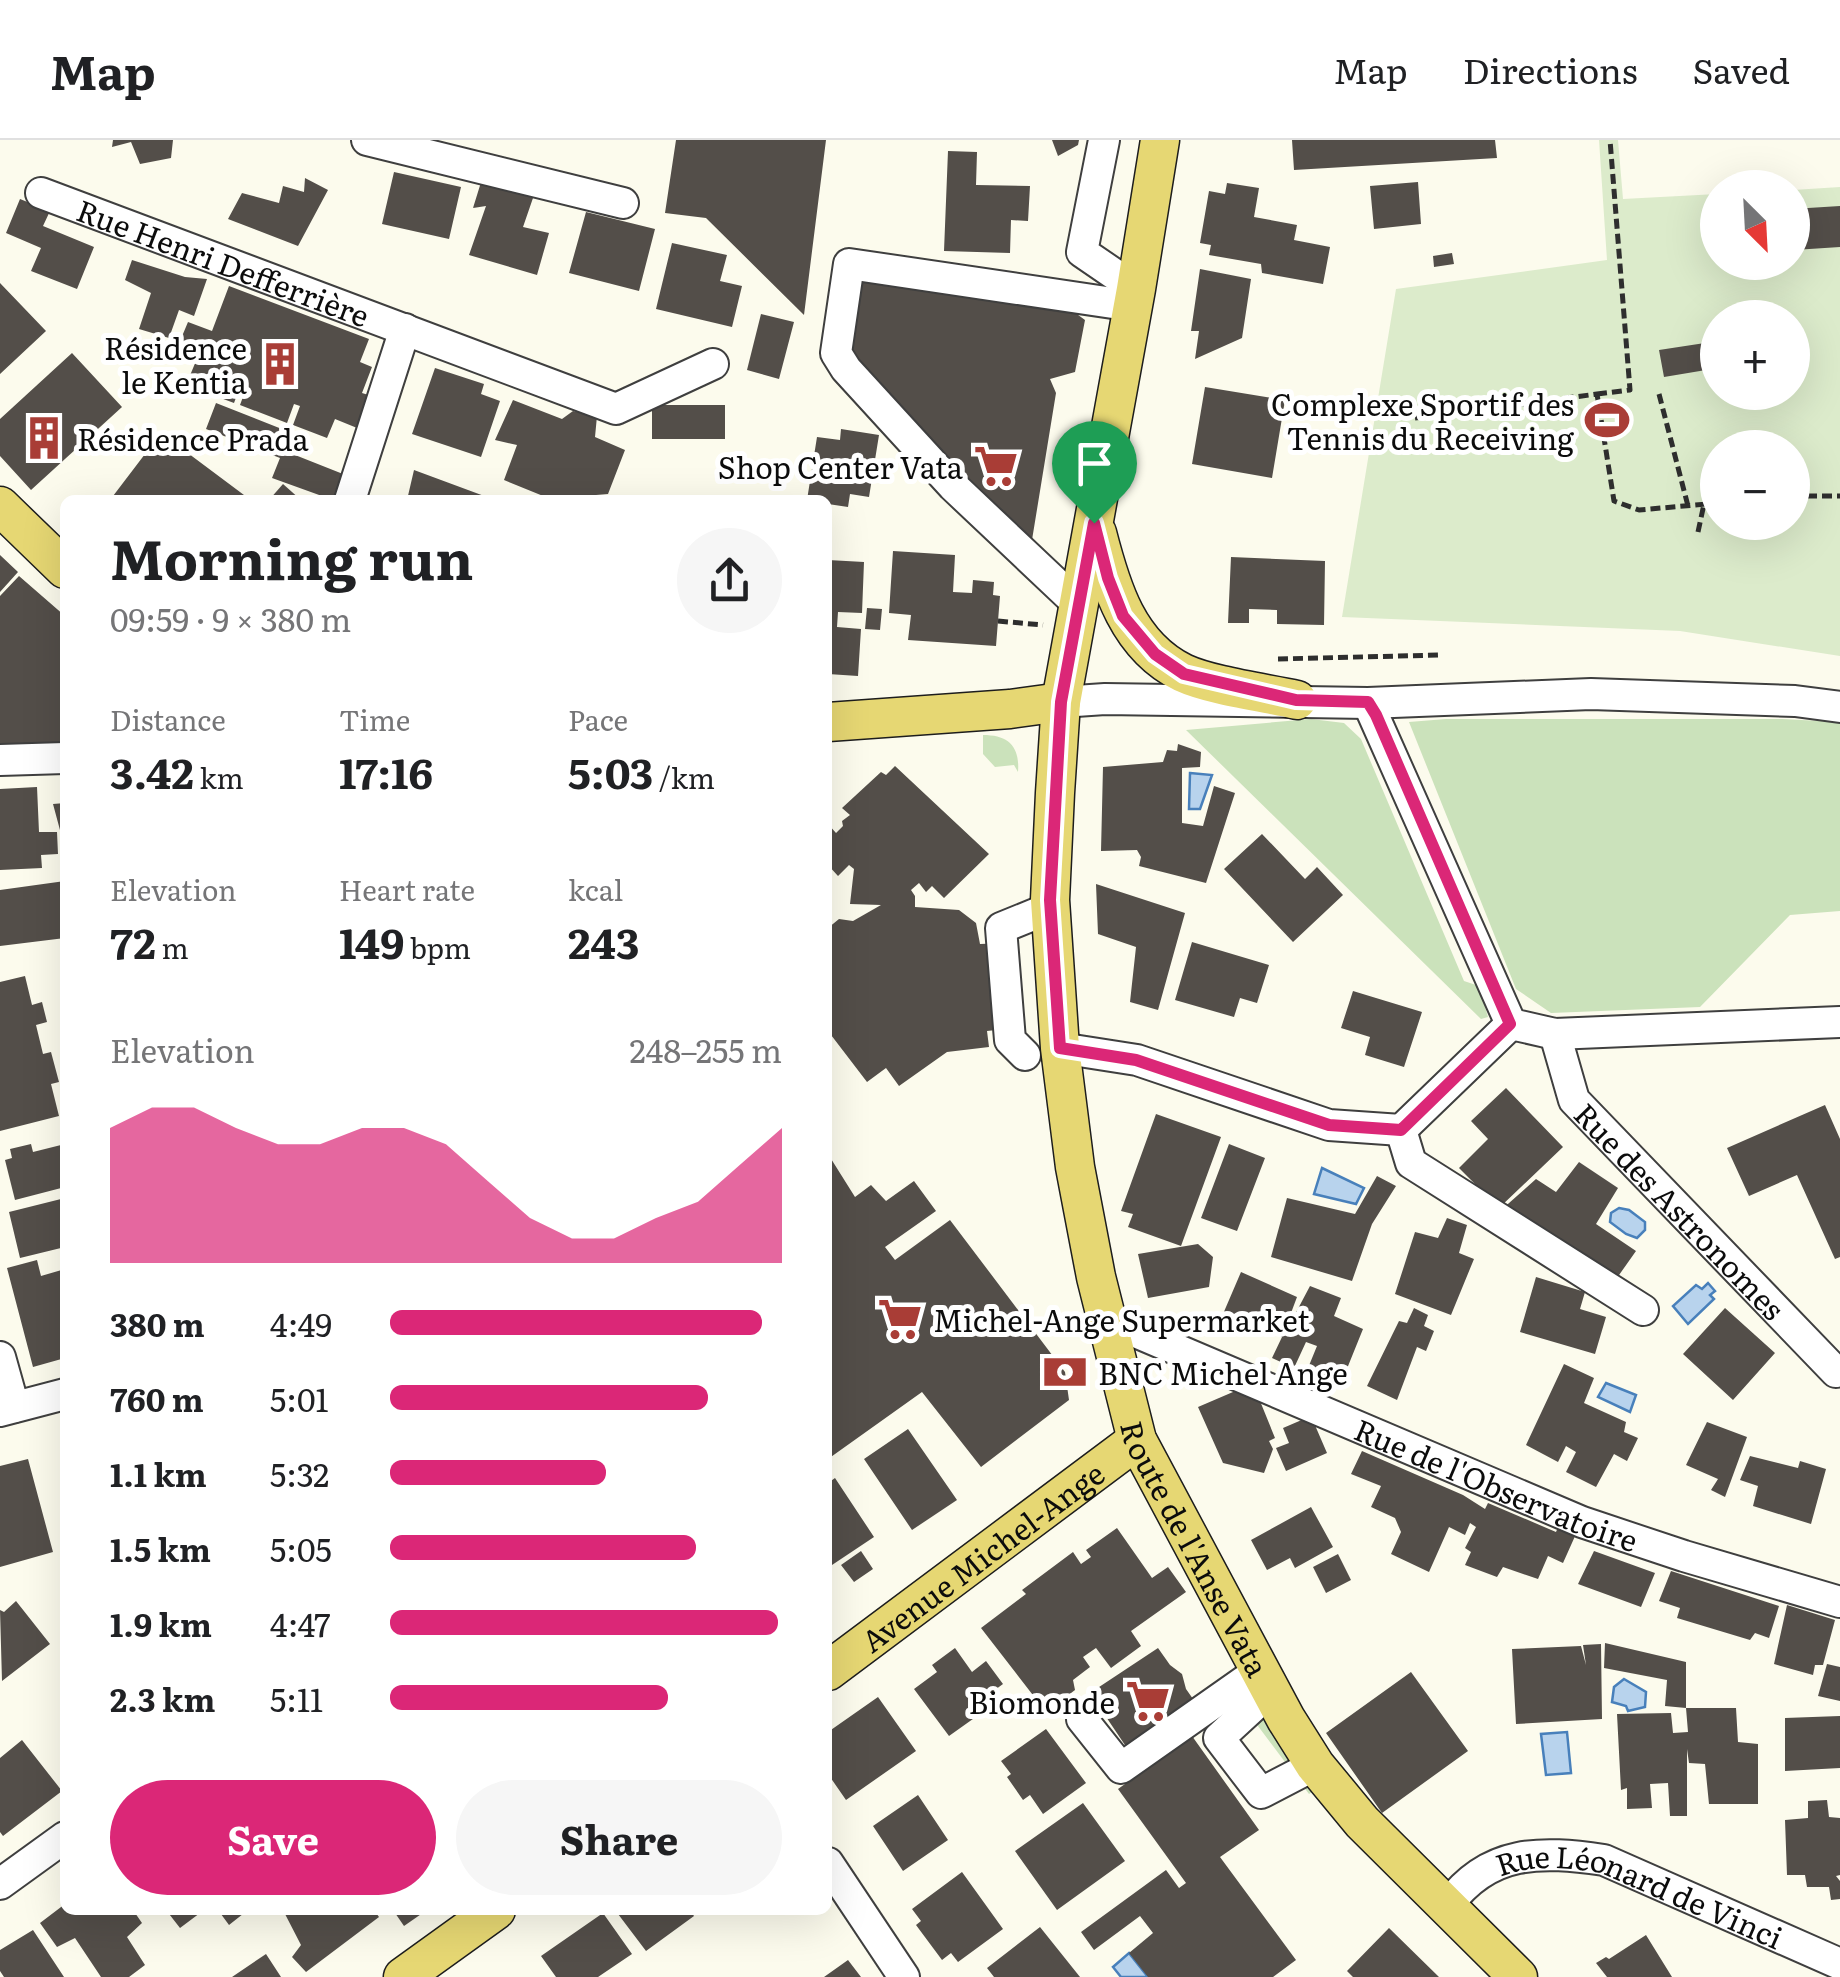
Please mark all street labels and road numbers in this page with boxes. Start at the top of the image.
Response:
street label: Rue Henri Defferrière [71,187,376,337]
street label: Rue des Astronomes [1565,1092,1796,1329]
street label: Rue de l'Observatoire [1348,1406,1644,1561]
street label: Route de l'Anse Vata [1111,1416,1281,1684]
street label: Avenue Michel-Ange [851,1451,1113,1662]
street label: Rue Léonard de Vinci [1489,1833,1790,1958]

